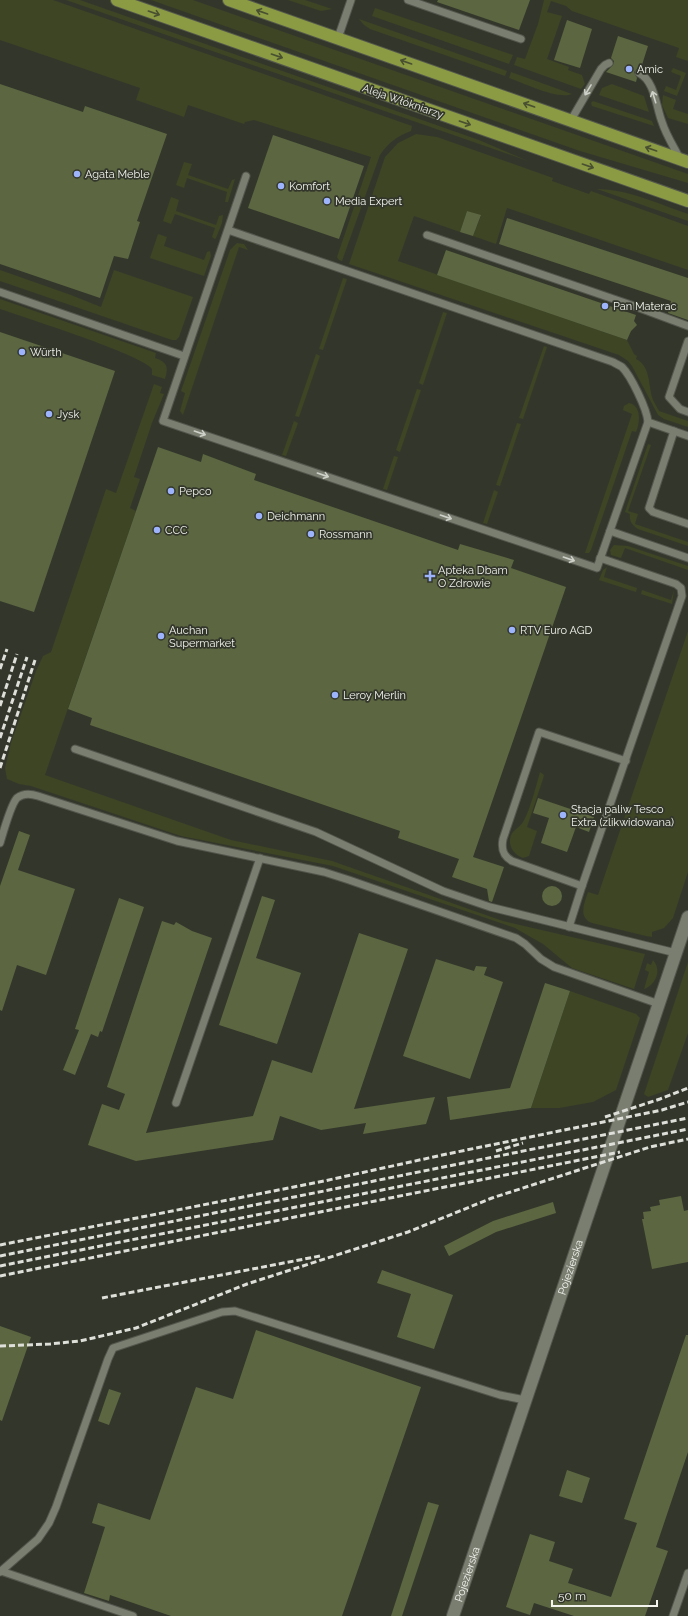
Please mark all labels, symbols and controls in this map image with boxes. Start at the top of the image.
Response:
one-way arrow [256,7,268,15]
one-way arrow [148,10,161,17]
one-way arrow [270,53,283,60]
one-way arrow [400,58,412,66]
place label: Amic [637,63,663,76]
marker: Amic [624,64,634,74]
street label: Aleja Włókniarzy [361,82,445,121]
one-way arrow [584,84,592,96]
one-way arrow [650,91,657,104]
one-way arrow [523,101,535,109]
one-way arrow [459,119,471,127]
one-way arrow [646,144,658,152]
one-way arrow [581,163,594,170]
place label: Agata Meble [85,168,150,181]
marker: Agata Meble [72,169,82,179]
place label: Komfort [289,180,330,193]
marker: Komfort [276,181,286,191]
place label: Media Expert [335,195,402,208]
marker: Media Expert [322,196,332,206]
place label: Pan Materac [613,300,676,313]
marker: Pan Materac [600,301,610,311]
place label: Würth [30,346,62,359]
marker: Würth [17,347,27,357]
place label: Jysk [57,408,79,421]
marker: Jysk [44,409,54,419]
one-way arrow [193,430,206,437]
one-way arrow [316,472,329,479]
place label: Pepco [179,485,212,498]
marker: Pepco [166,486,176,496]
place label: Deichmann [267,510,325,523]
marker: Deichmann [254,511,264,521]
one-way arrow [440,514,453,521]
place label: CCC [165,524,188,537]
marker: CCC [152,525,162,535]
place label: Rossmann [319,528,372,541]
marker: Rossmann [306,529,316,539]
one-way arrow [563,556,576,563]
place label: Apteka Dbam O Zdrowie [438,564,508,590]
marker: Apteka Dbam O Zdrowie [425,571,435,581]
place label: Auchan Supermarket [169,624,235,650]
place label: RTV Euro AGD [520,624,593,637]
marker: RTV Euro AGD [507,625,517,635]
marker: Auchan Supermarket [156,631,166,641]
place label: Leroy Merlin [343,689,406,702]
marker: Leroy Merlin [330,690,340,700]
place label: Stacja paliw Tesco Extra (zlikwidowana) [571,803,674,829]
marker: Stacja paliw Tesco Extra (zlikwidowana) [558,810,568,820]
street label: Pojezierska [555,1238,586,1297]
street label: Pojezierska [452,1545,483,1604]
scale bar [552,1582,657,1608]
text: 50 m [558,1589,586,1603]

